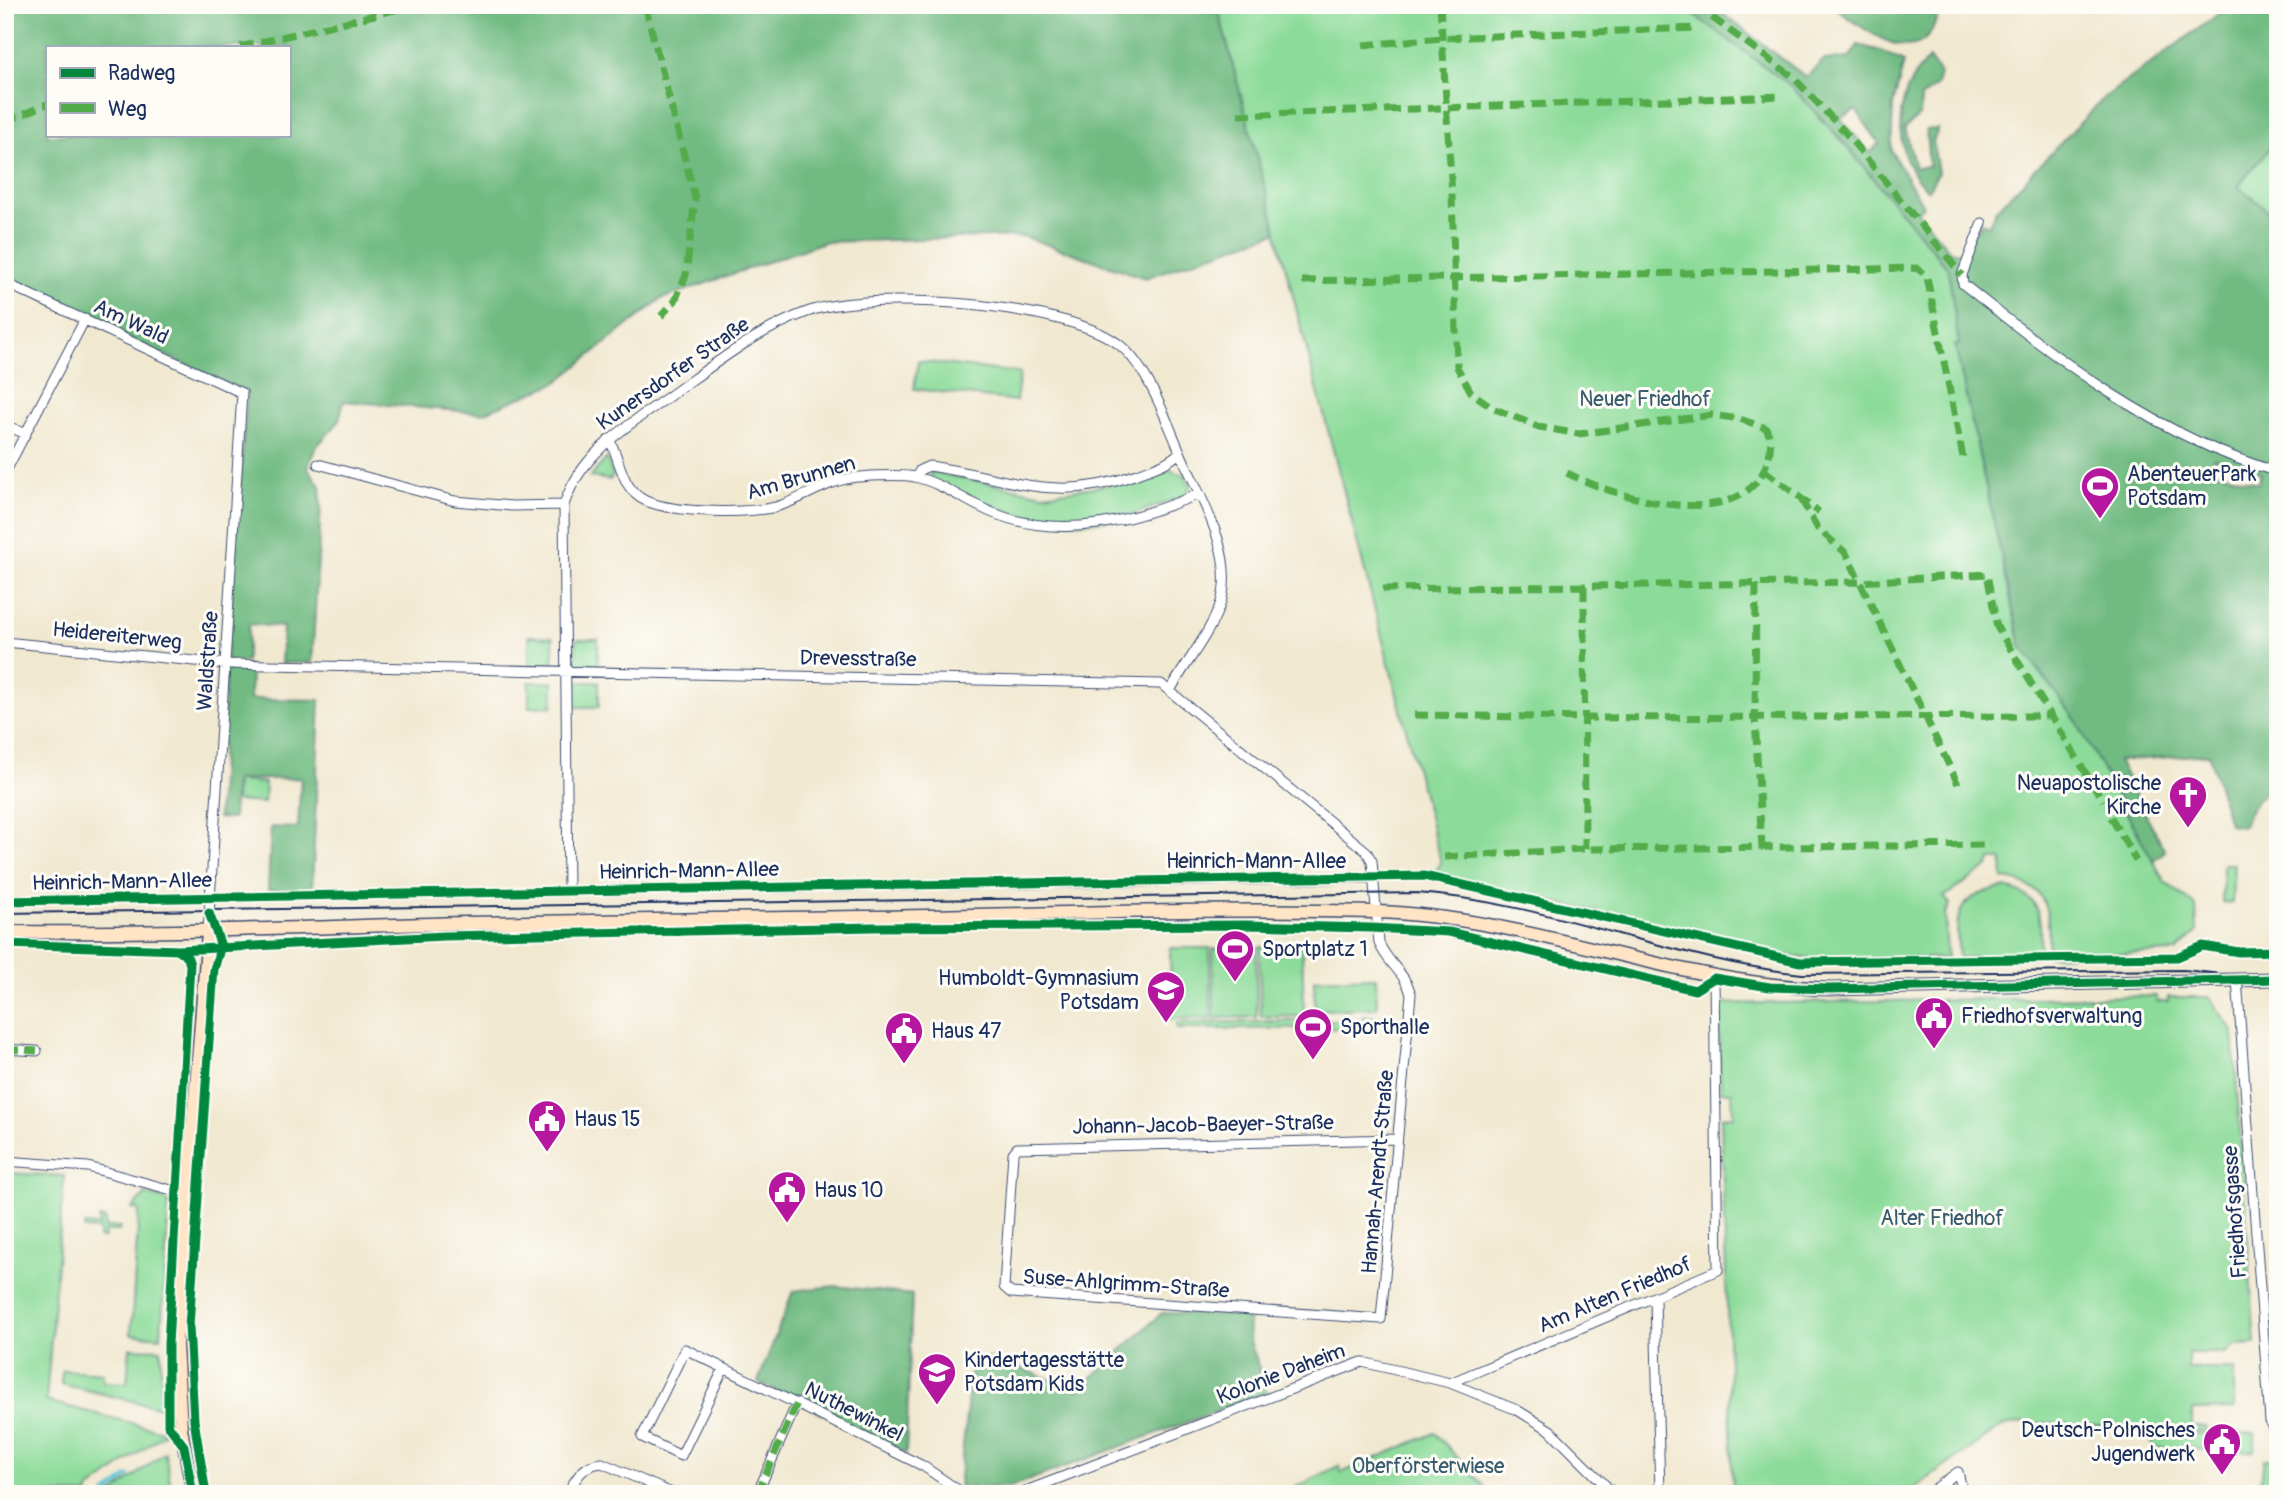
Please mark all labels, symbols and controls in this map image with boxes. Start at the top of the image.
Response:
legend [46,46,290,136]
text: Radweg [108,60,175,87]
text: Weg [108,96,147,123]
street label: Am Wald [89,293,173,351]
street label: Kunersdorfer Straße [591,311,755,437]
park label: Neuer Friedhof [1579,386,1711,413]
street label: Am Brunnen [743,450,859,506]
place label: AbenteuerPark Potsdam [2127,461,2257,512]
sports icon: AbenteuerPark Potsdam [2079,465,2121,520]
street label: Waldstraße [191,610,225,712]
street label: Heidereiterweg [51,616,183,656]
street label: Drevesstraße [799,644,917,674]
place label: Neuapostolische Kirche [2017,770,2162,821]
church icon: Neuapostolische Kirche [2167,774,2209,829]
street label: Heinrich-Mann-Allee [1166,848,1347,875]
street label: Heinrich-Mann-Allee [599,856,780,886]
street label: Heinrich-Mann-Allee [32,867,213,897]
sports icon: Sportplatz 1 [1214,928,1256,983]
place label: Sportplatz 1 [1262,936,1368,963]
place label: Humboldt-Gymnasium Potsdam [938,965,1139,1016]
school or university icon: Humboldt-Gymnasium Potsdam [1145,969,1187,1024]
public building icon: Friedhofsverwaltung [1913,995,1955,1050]
place label: Friedhofsverwaltung [1961,1003,2142,1030]
sports icon: Sporthalle [1292,1006,1334,1061]
public building icon: Haus 47 [883,1010,925,1065]
place label: Sporthalle [1340,1014,1430,1041]
place label: Haus 47 [931,1018,1001,1045]
street label: Hannah-Arendt-Straße [1356,1068,1400,1275]
public building icon: Haus 15 [526,1098,568,1153]
place label: Haus 15 [574,1106,641,1133]
street label: Johann-Jacob-Baeyer-Straße [1072,1109,1335,1141]
street label: Friedhofsgasse [2217,1144,2253,1279]
public building icon: Haus 10 [766,1169,808,1224]
place label: Haus 10 [814,1177,884,1204]
park label: Alter Friedhof [1880,1205,2004,1232]
street label: Am Alten Friedhof [1534,1250,1696,1339]
street label: Suse-Ahlgrimm-Straße [1022,1263,1231,1305]
street label: Kolonie Daheim [1213,1337,1349,1411]
place label: Kindertagesstätte Potsdam Kids [964,1347,1125,1398]
school or university icon: Kindertagesstätte Potsdam Kids [916,1351,958,1406]
street label: Nuthewinkel [800,1376,908,1448]
place label: Deutsch-Polnisches Jugendwerk [2021,1417,2196,1468]
public building icon: Deutsch-Polnisches Jugendwerk [2201,1421,2243,1476]
park label: Oberförsterwiese [1352,1453,1505,1480]

